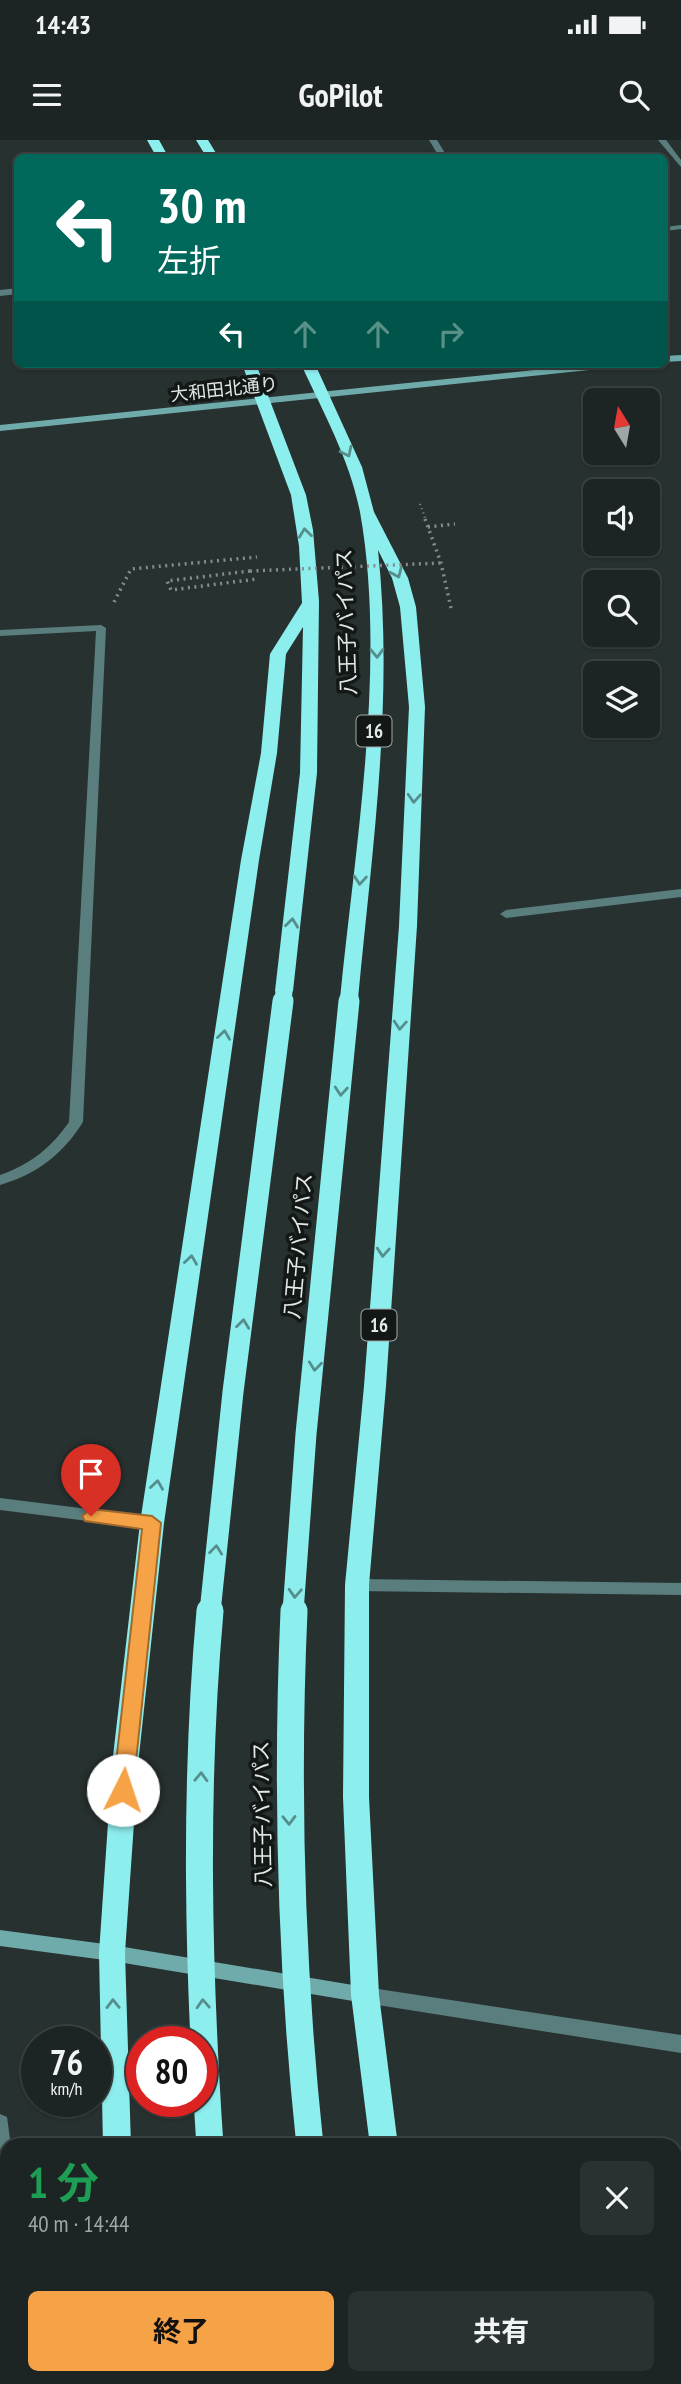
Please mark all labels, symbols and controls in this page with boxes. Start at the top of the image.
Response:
text: 14:43 [35,8,91,41]
text: GoPilot [298,74,383,116]
icon: menu [28,76,66,114]
icon: search [615,76,653,114]
text: 30 m [157,173,246,237]
icon: left [42,182,133,273]
text: 左折 [157,239,221,281]
icon: left [213,315,251,353]
icon: ahead [286,315,324,353]
icon: ahead [359,315,397,353]
icon: right [432,315,470,353]
street label: 大和田北通り [169,372,279,406]
north arrow [583,388,660,466]
map controls [583,388,660,738]
one-way arrow [339,445,353,457]
button: sound [583,479,660,556]
one-way arrow [298,527,313,539]
street label: 八王子バイパス [330,548,362,696]
one-way arrow [389,566,403,578]
button: search [583,570,660,647]
one-way arrow [370,648,385,659]
button: layers [583,661,660,738]
road number: 16 [356,716,392,746]
one-way arrow [406,793,421,804]
one-way arrow [353,874,368,885]
one-way arrow [285,917,300,929]
one-way arrow [393,1020,408,1031]
one-way arrow [216,1029,231,1040]
one-way arrow [333,1085,348,1097]
street label: 八王子バイパス [278,1172,318,1320]
one-way arrow [376,1247,391,1258]
one-way arrow [183,1254,198,1266]
road number: 16 [362,1310,396,1340]
one-way arrow [236,1318,251,1330]
one-way arrow [307,1361,322,1372]
pin [61,1444,121,1516]
icon: arrive [72,1455,110,1493]
one-way arrow [150,1479,165,1491]
one-way arrow [209,1544,224,1555]
one-way arrow [287,1588,302,1599]
street label: 八王子バイパス [247,1740,277,1888]
position arrow [86,1753,160,1827]
one-way arrow [193,1771,208,1782]
one-way arrow [281,1816,297,1826]
one-way arrow [105,1998,121,2009]
one-way arrow [195,1998,210,2009]
speed limit sign: 80 [126,2026,217,2117]
text: 76 [50,2039,83,2085]
text: km/h [51,2077,82,2100]
text: 1 分 [28,2155,99,2210]
button: close [580,2161,654,2235]
text: 40 m · 14:44 [28,2209,129,2238]
button: 終了 [28,2291,334,2371]
button: 共有 [348,2291,654,2371]

